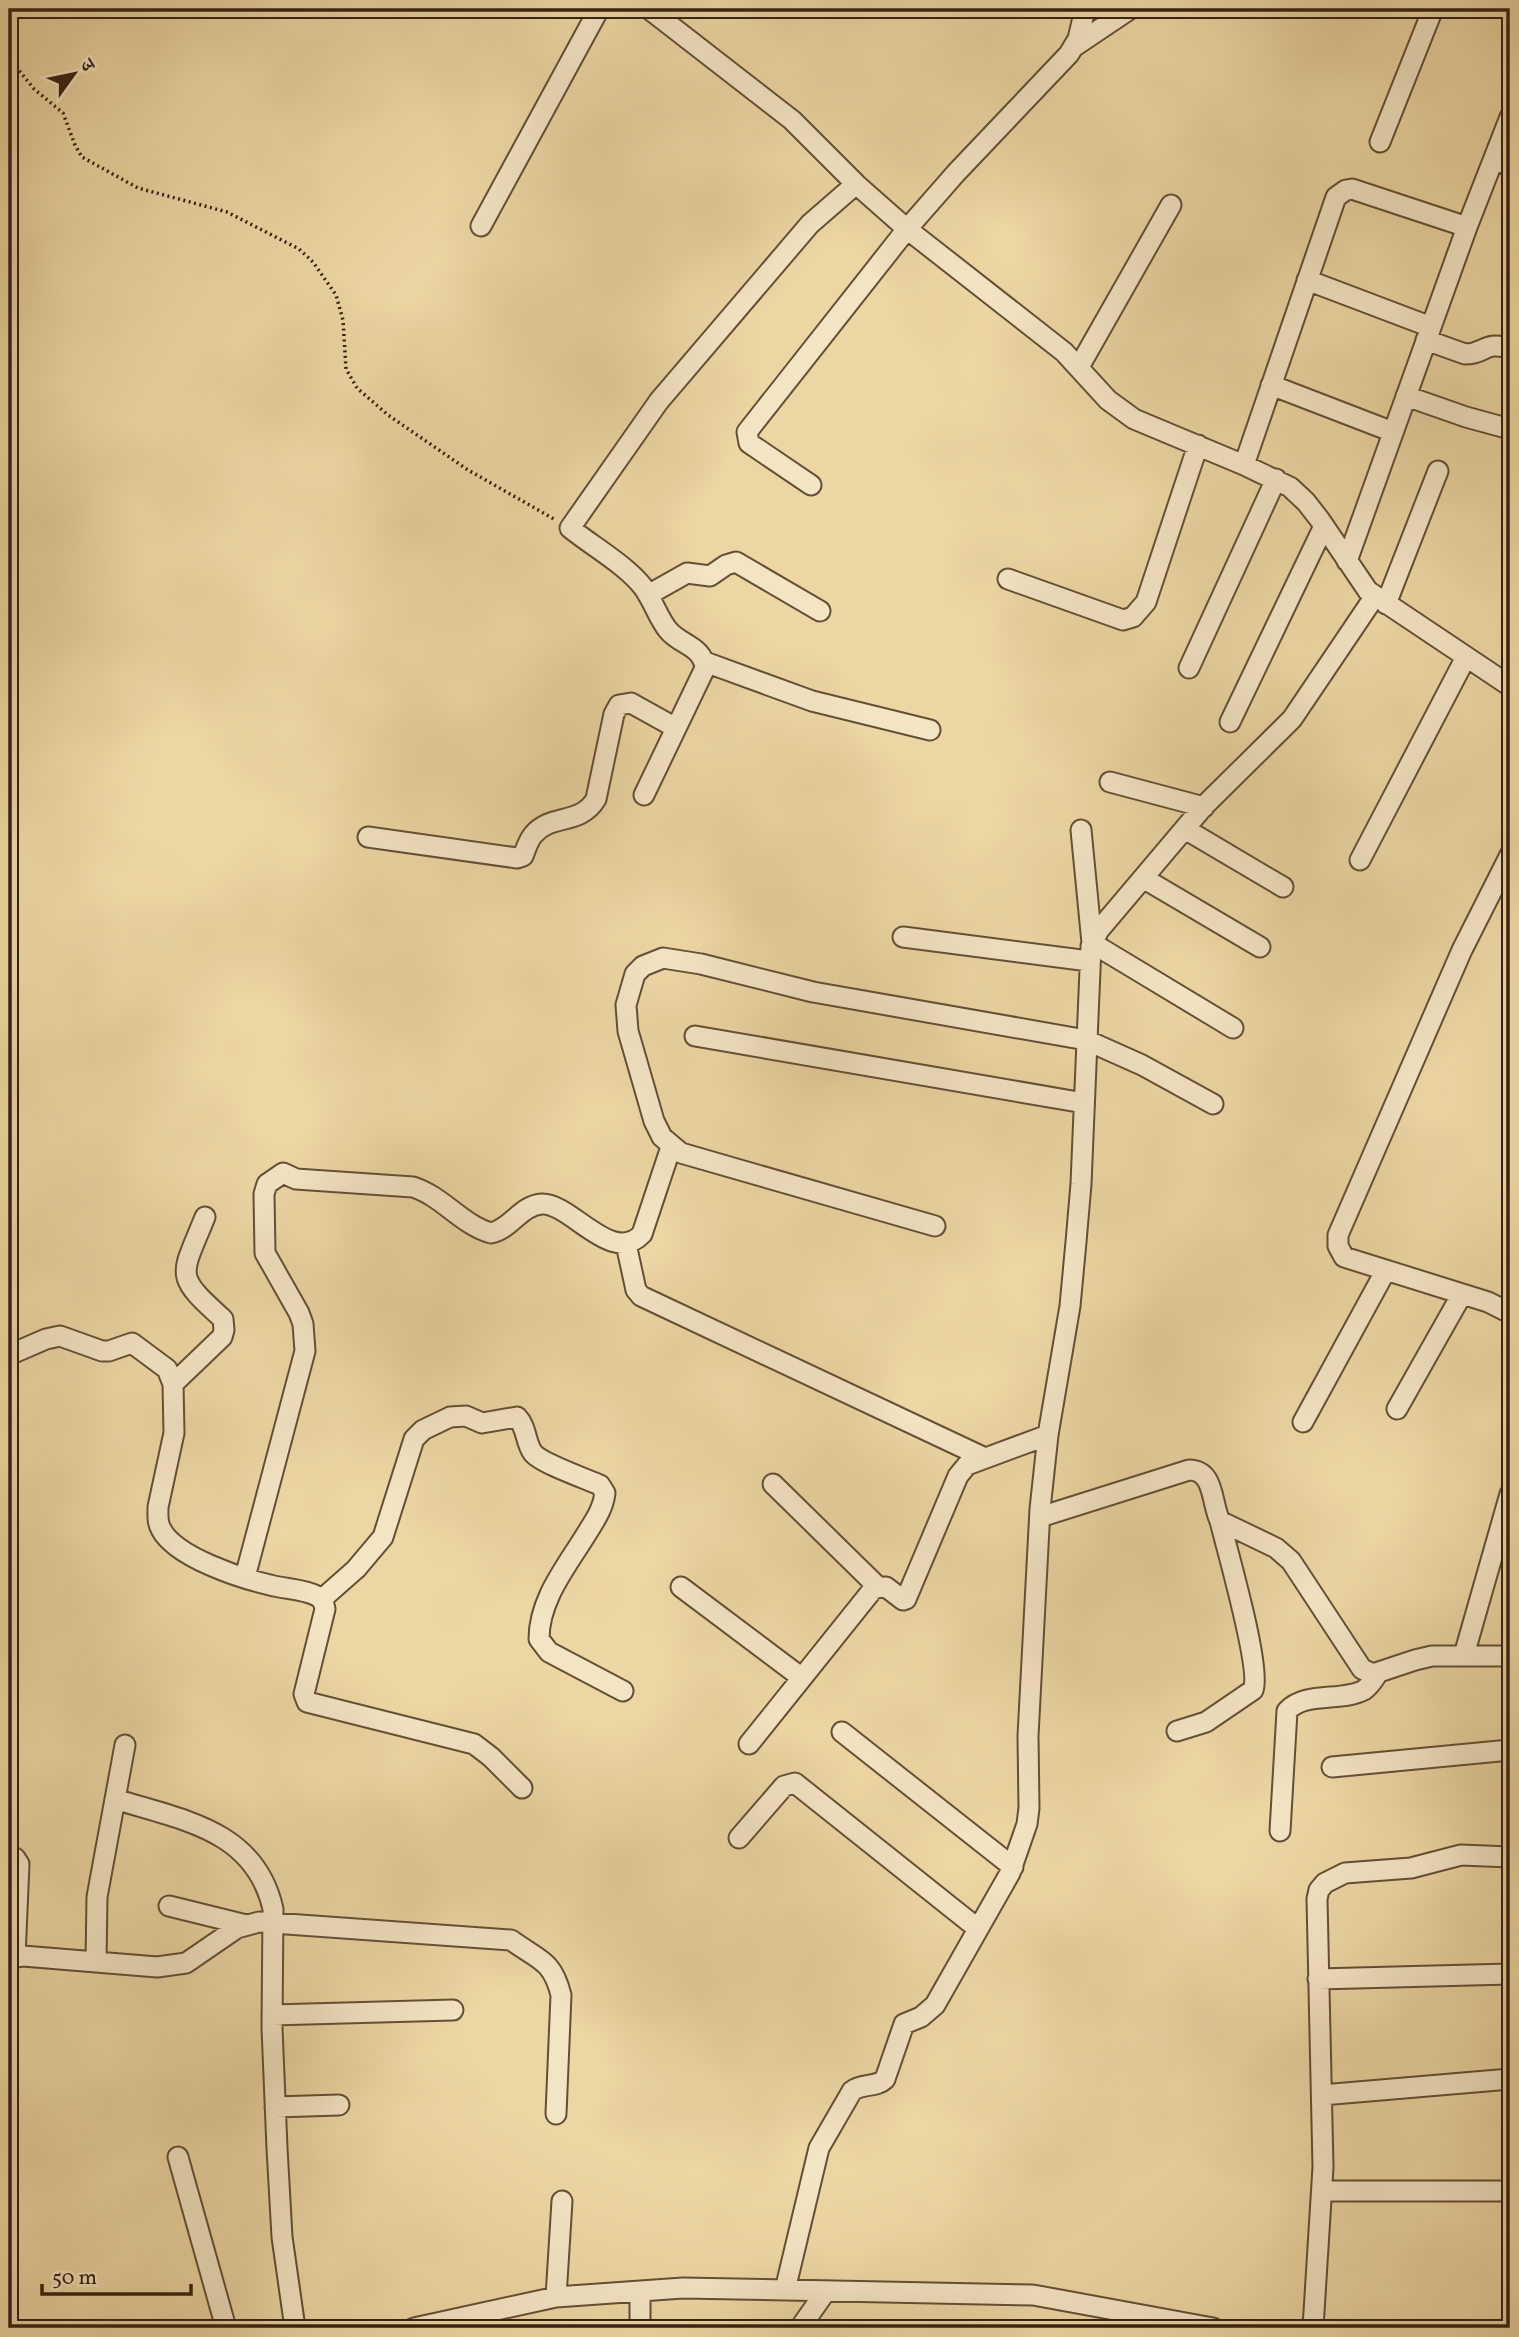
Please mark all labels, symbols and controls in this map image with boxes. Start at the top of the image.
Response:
north arrow [38,38,108,108]
text: उ [72,53,101,78]
scale bar [42,2253,191,2297]
text: 50 m [52,2264,97,2293]

